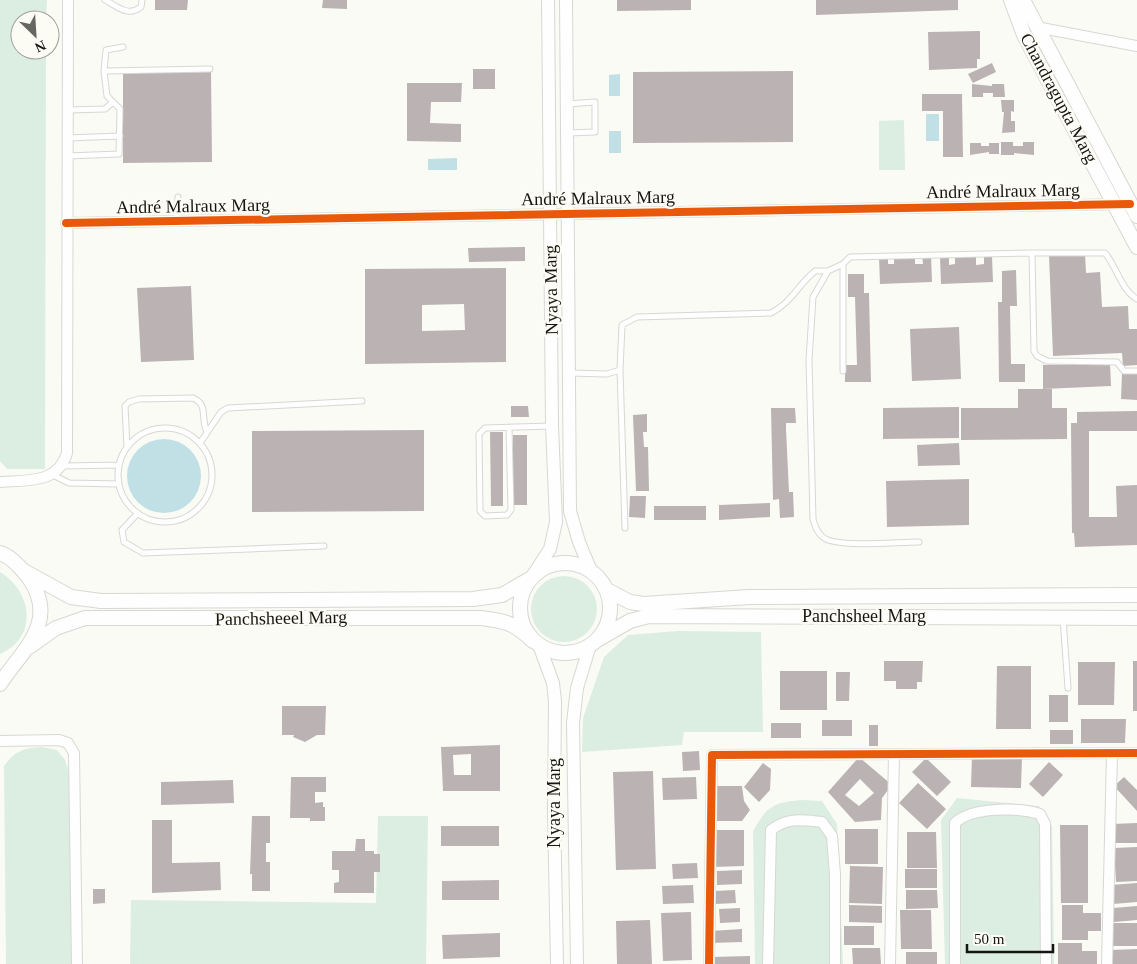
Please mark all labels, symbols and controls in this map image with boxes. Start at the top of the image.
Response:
north arrow [10,10,60,60]
street label: Chandragupta Marg [1016,30,1102,166]
text: N [33,37,48,55]
street label: André Malraux Marg [926,180,1080,202]
street label: André Malraux Marg [521,187,675,209]
street label: André Malraux Marg [116,195,270,217]
street label: Nyaya Marg [540,245,562,335]
street label: Panchsheel Marg [802,606,926,626]
street label: Panchsheeel Marg [215,607,347,629]
street label: Nyaya Marg [544,758,564,848]
scale bar [967,922,1053,954]
text: 50 m [974,931,1005,947]

